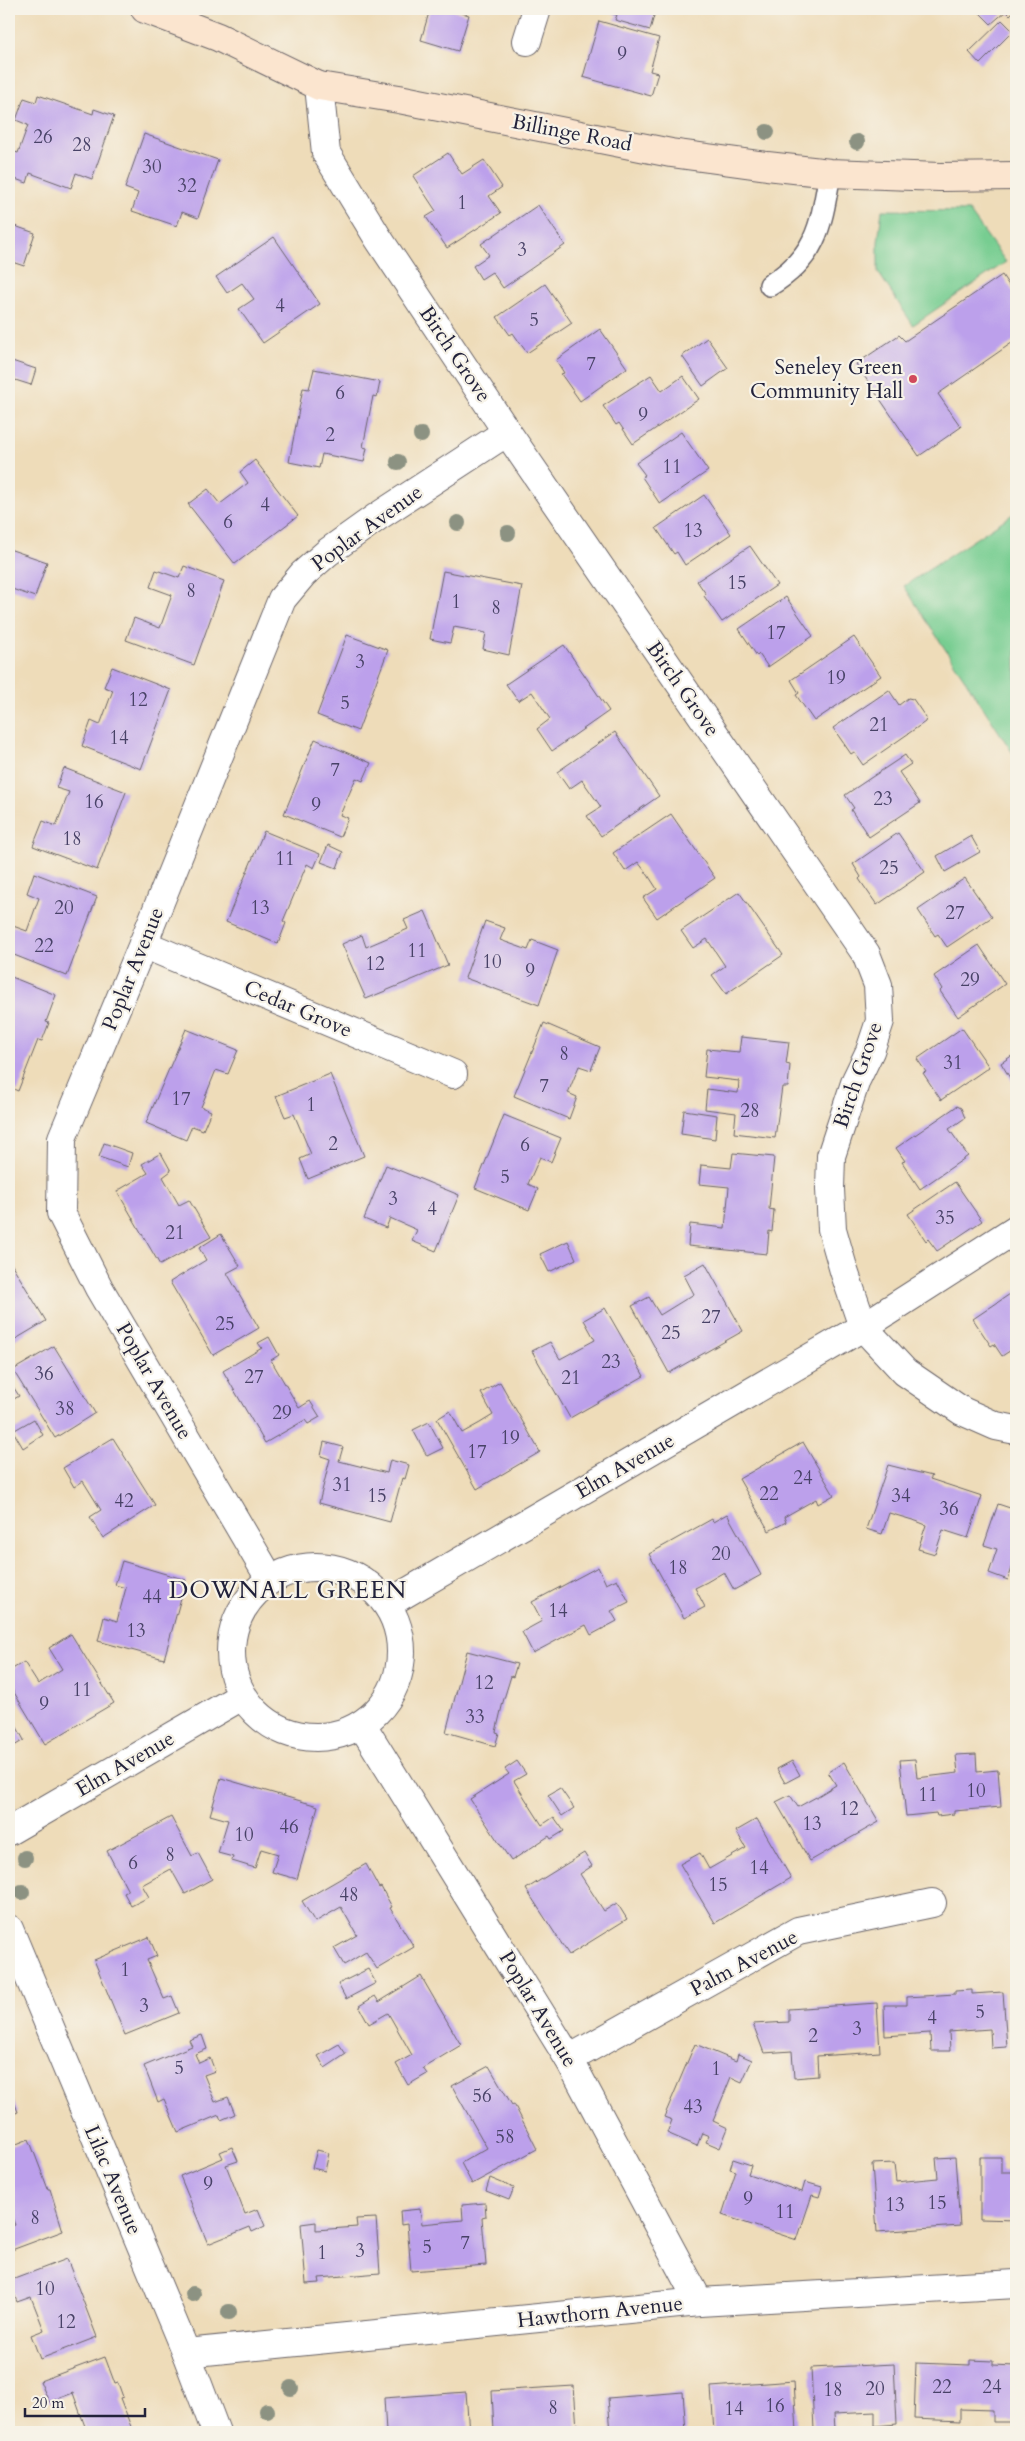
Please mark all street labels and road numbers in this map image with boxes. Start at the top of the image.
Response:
street label: Billinge Road [509,107,635,159]
street label: Birch Grove [412,300,498,408]
street label: Poplar Avenue [306,478,428,578]
street label: Birch Grove [639,635,727,743]
street label: Poplar Avenue [95,903,171,1035]
street label: Cedar Grove [239,973,357,1045]
street label: Birch Grove [826,1018,890,1132]
street label: Poplar Avenue [109,1317,199,1445]
street label: Elm Avenue [570,1426,680,1506]
street label: Elm Avenue [70,1724,180,1804]
street label: Palm Avenue [685,1922,803,2004]
street label: Poplar Avenue [492,1945,584,2073]
street label: Lilac Avenue [77,2121,149,2239]
street label: Hawthorn Avenue [516,2289,684,2335]

